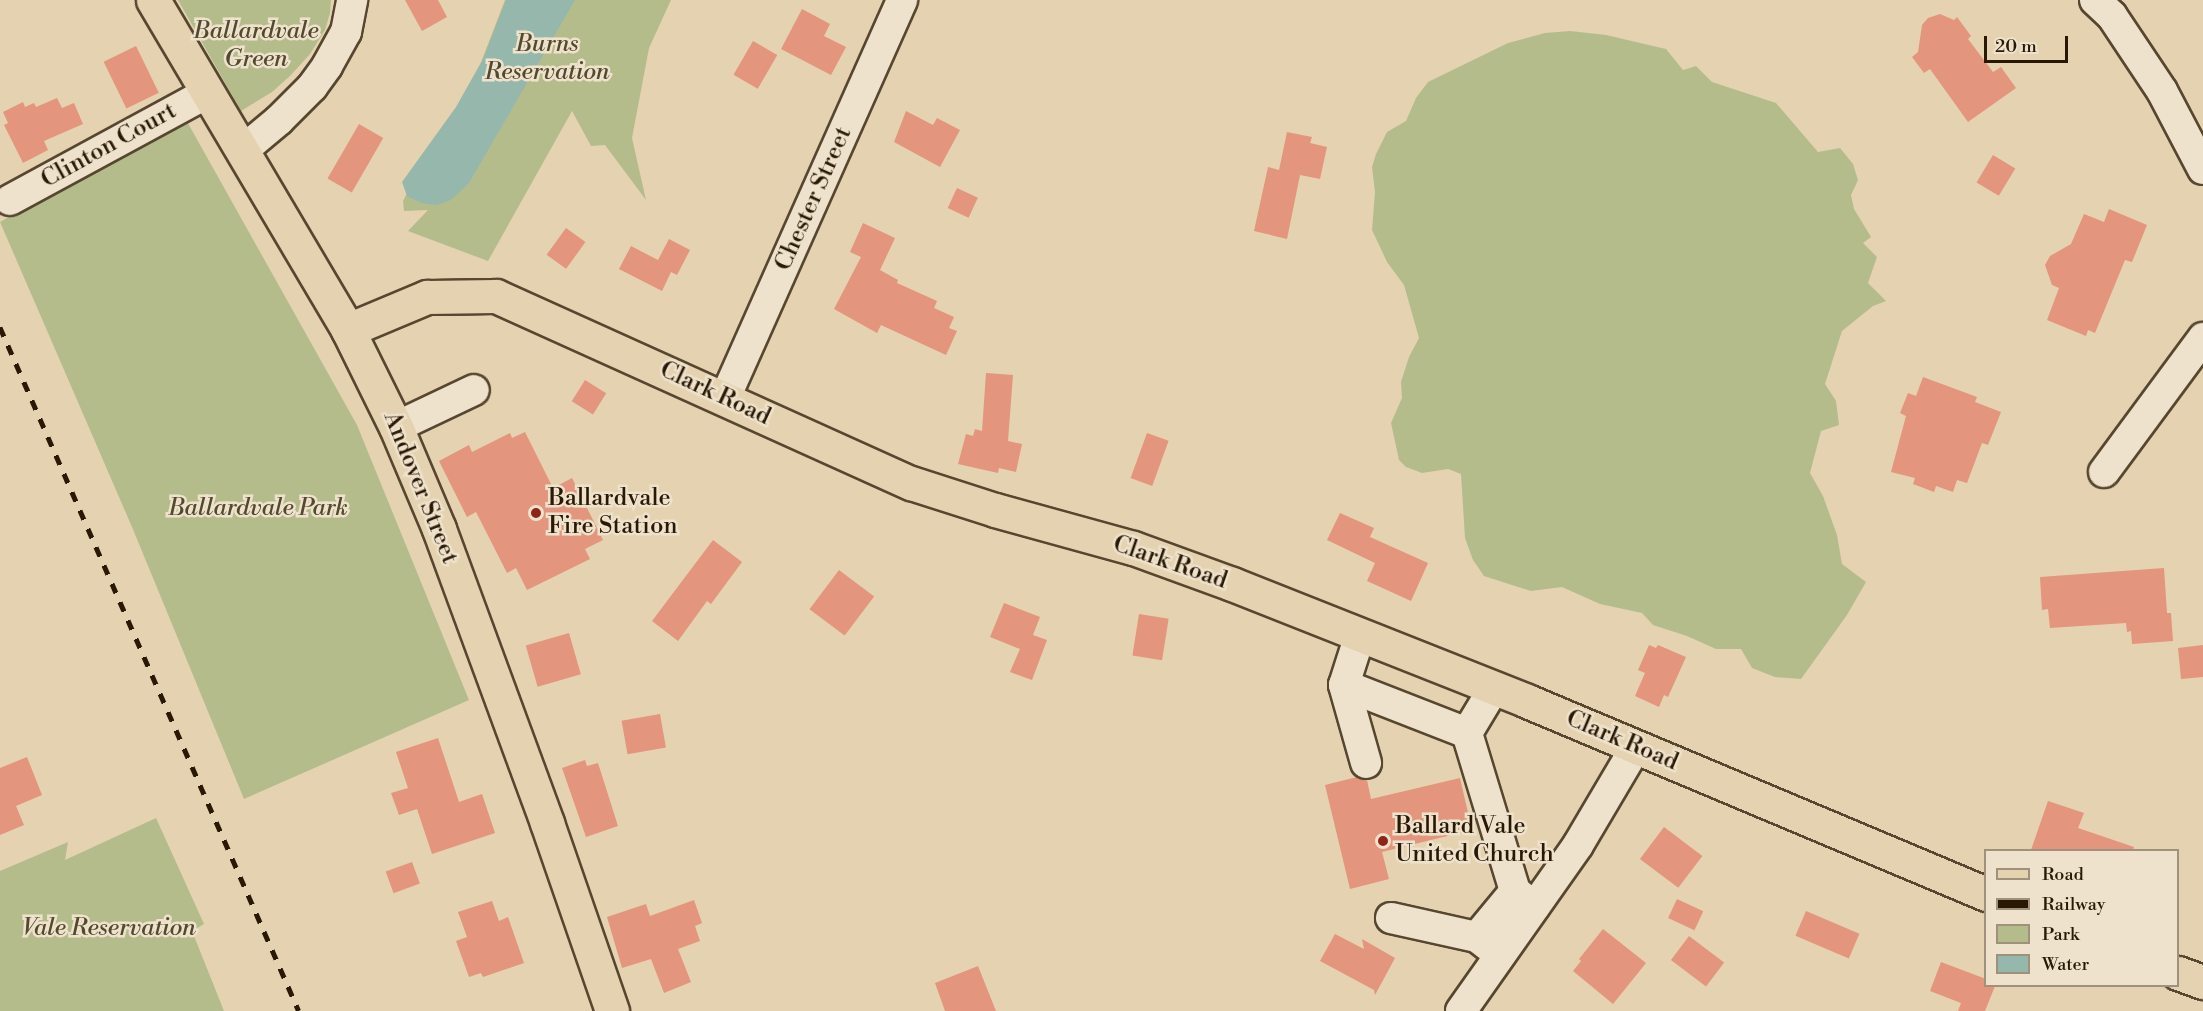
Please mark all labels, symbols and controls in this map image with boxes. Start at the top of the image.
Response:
park label: Ballardvale Green [193,18,319,74]
scale bar [1987,24,2071,62]
park label: Burns Reservation [485,31,609,87]
text: 20 m [1995,35,2037,58]
street label: Clinton Court [36,97,182,195]
street label: Chester Street [769,123,859,275]
street label: Clark Road [655,356,775,432]
street label: Andover Street [376,408,464,568]
place label: Ballardvale Fire Station [548,485,678,541]
park label: Ballardvale Park [168,495,348,523]
marker: Ballardvale Fire Station [529,506,543,520]
street label: Clark Road [1109,530,1231,596]
street label: Clark Road [1562,705,1682,777]
place label: Ballard Vale United Church [1395,813,1554,869]
marker: Ballard Vale United Church [1376,834,1390,848]
legend [1984,849,2179,987]
text: Road [2042,863,2084,886]
text: Railway [2042,893,2105,916]
park label: Vale Reservation [22,915,196,943]
text: Park [2042,923,2079,946]
text: Water [2042,953,2089,976]

